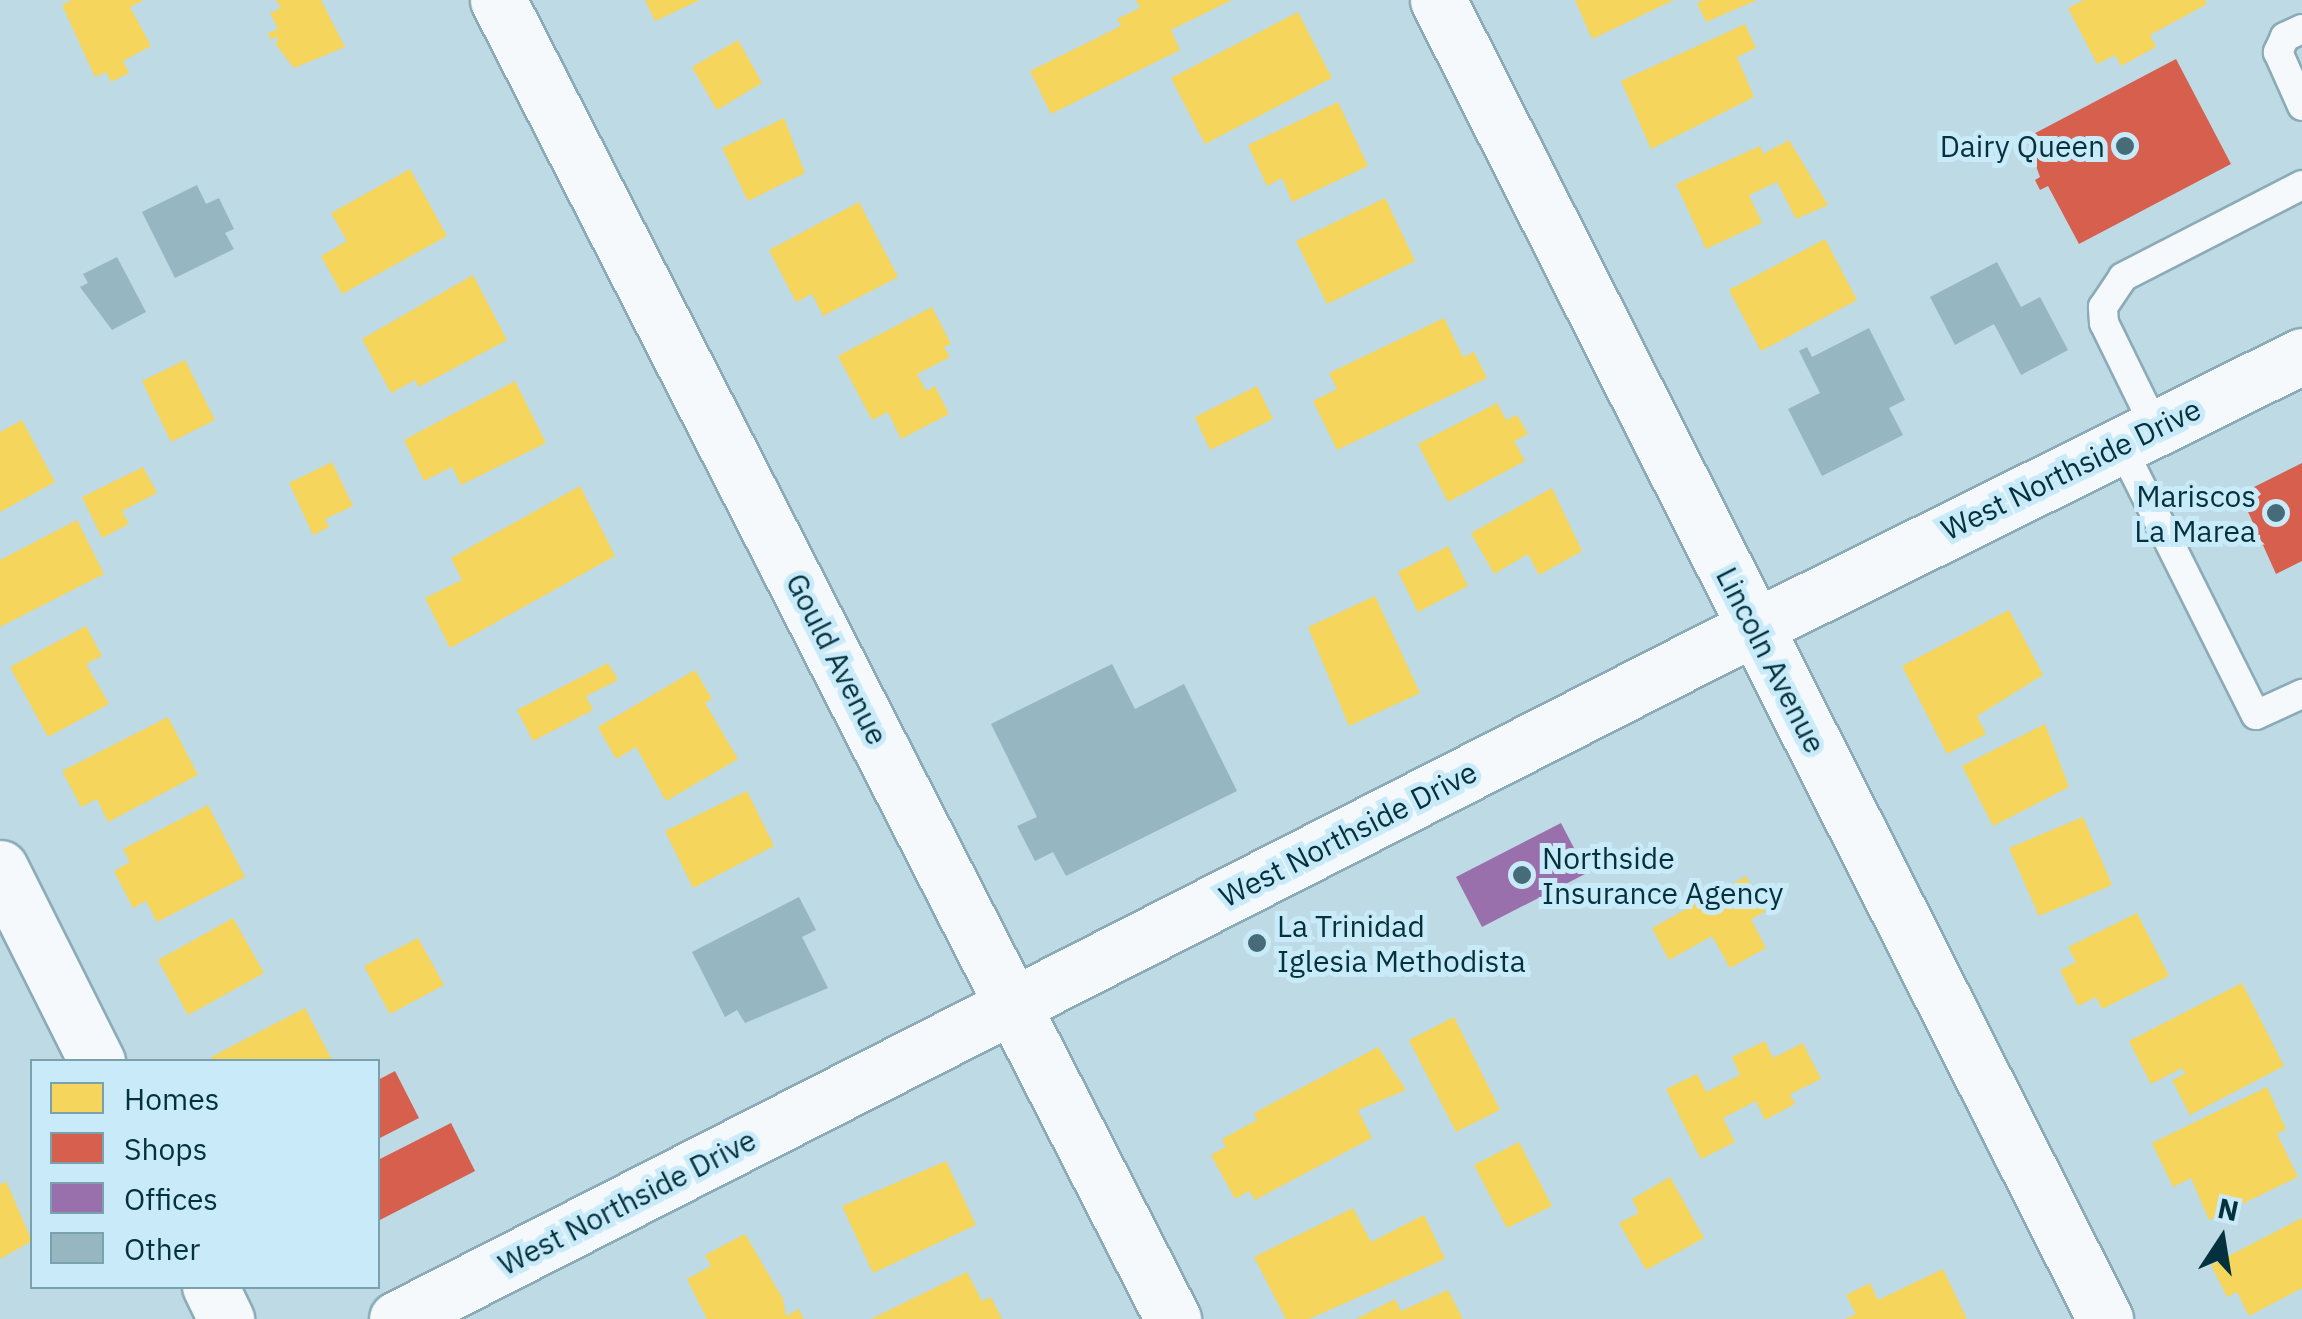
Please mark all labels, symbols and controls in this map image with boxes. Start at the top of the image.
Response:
place label: Dairy Queen [1940,128,2105,164]
marker: Dairy Queen [2114,135,2136,157]
street label: West Northside Drive [1935,391,2207,547]
place label: Mariscos La Marea [2134,478,2256,548]
marker: Mariscos La Marea [2265,502,2287,524]
street label: Lincoln Avenue [1709,561,1833,759]
street label: Gould Avenue [778,567,896,751]
street label: West Northside Drive [1213,753,1483,915]
place label: Northside Insurance Agency [1542,840,1784,910]
marker: Northside Insurance Agency [1511,864,1533,886]
place label: La Trinidad Iglesia Methodista [1277,908,1526,978]
marker: La Trinidad Iglesia Methodista [1246,932,1268,954]
legend [30,1059,380,1289]
text: Homes [124,1079,219,1118]
street label: West Northside Drive [492,1121,762,1283]
text: Shops [124,1129,207,1168]
text: Offices [124,1179,218,1218]
north arrow [2172,1189,2272,1289]
text: N [2215,1189,2242,1229]
text: Other [124,1229,200,1268]

